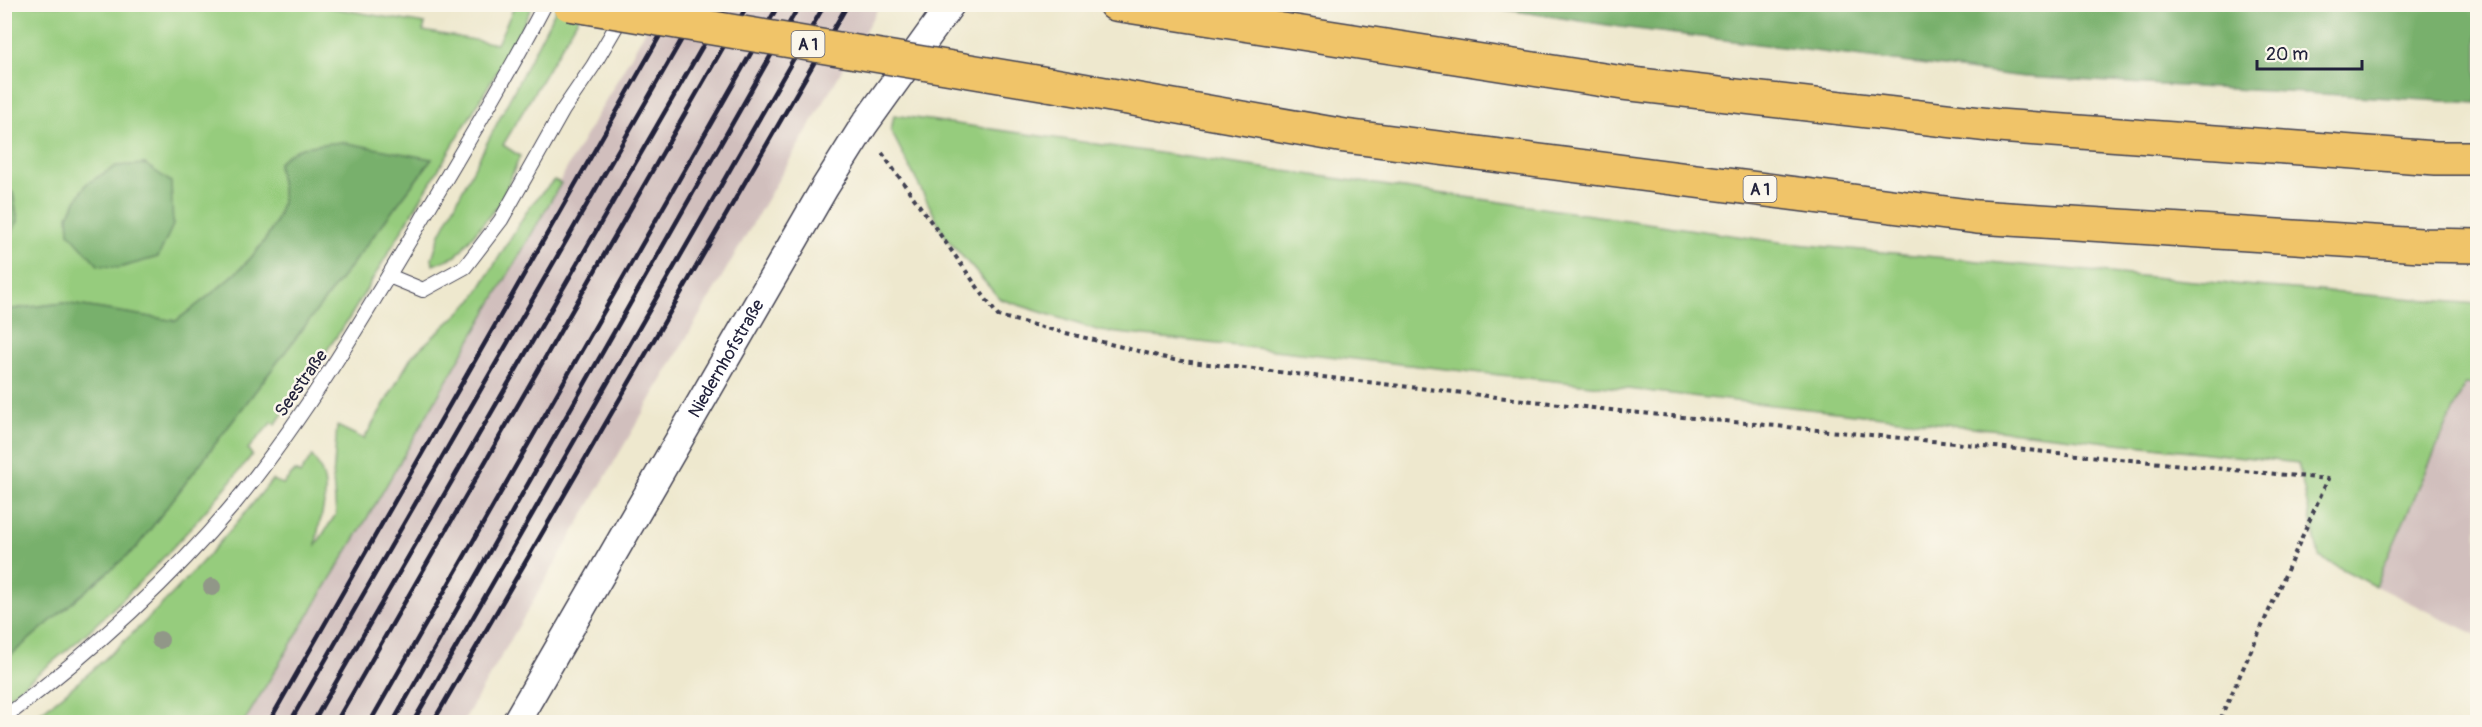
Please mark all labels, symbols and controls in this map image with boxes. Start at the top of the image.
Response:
road number: A 1 [792,31,824,57]
scale bar [2257,33,2362,71]
text: 20 m [2266,43,2308,66]
road number: A 1 [1744,176,1776,202]
street label: Niedernhofstraße [683,295,770,422]
street label: Seestraße [270,345,333,421]

